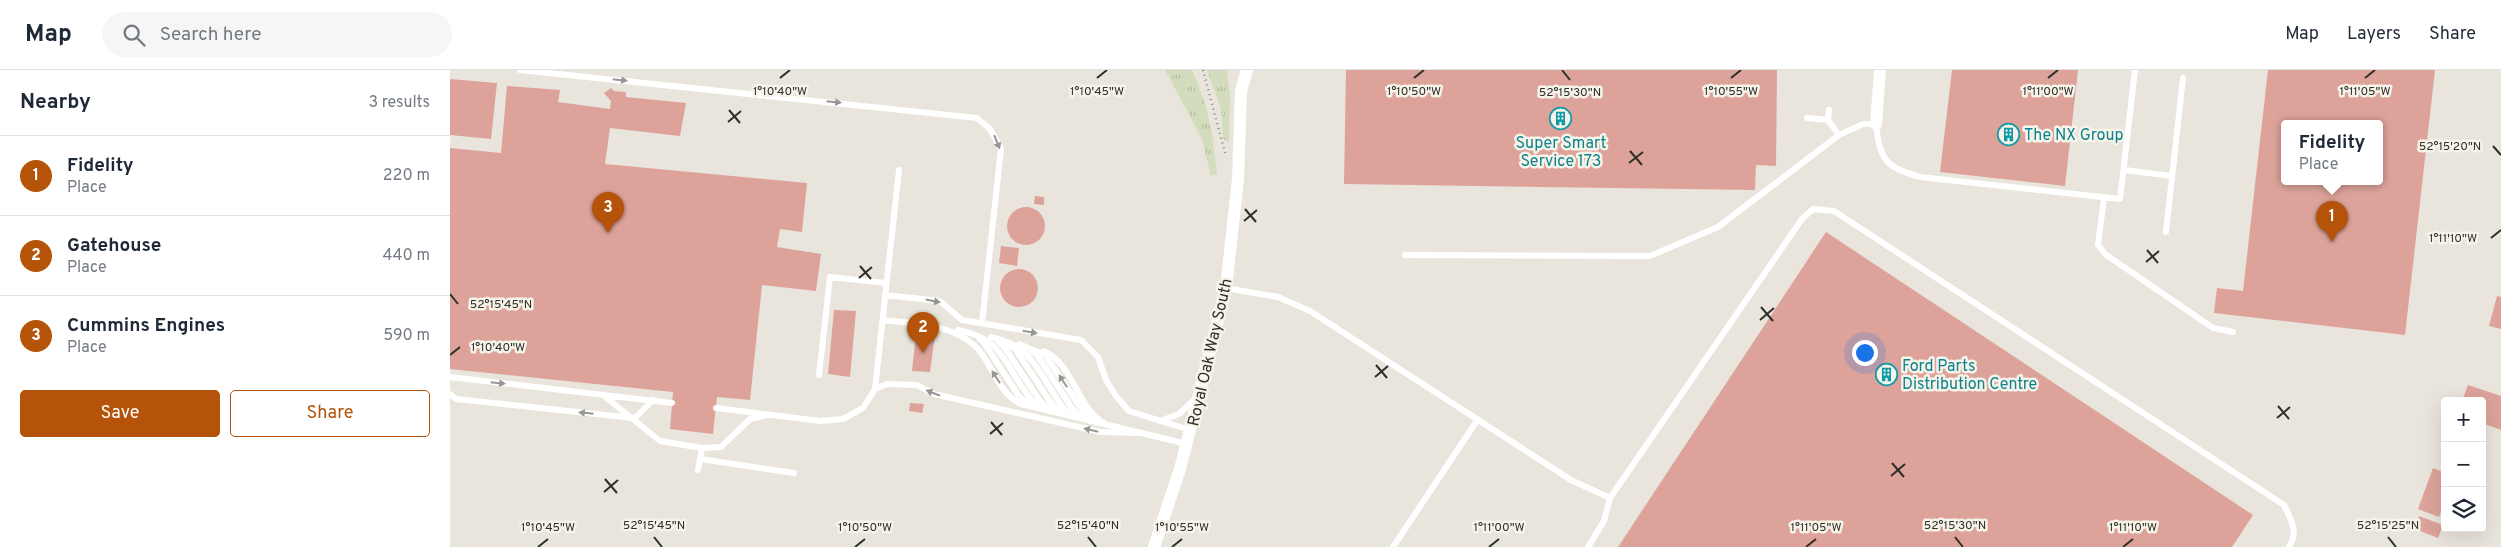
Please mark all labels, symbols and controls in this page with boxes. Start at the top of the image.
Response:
search box [102,12,452,57]
text: Map [25,20,72,50]
icon: search [120,21,148,49]
text: Search here [160,23,261,47]
text: Map [2285,23,2319,46]
text: Layers [2347,23,2401,46]
text: Share [2429,23,2476,46]
one-way arrow [613,76,629,84]
text: 1°10'40"W [753,84,807,100]
text: 1°10'45"W [1070,84,1124,100]
text: 1°10'50"W [1387,84,1441,100]
text: 1°10'55"W [1704,84,1758,100]
text: 1°11'00"W [2022,84,2074,100]
text: 1°11'05"W [2340,84,2390,100]
text: 52°15'30"N [1539,85,1601,101]
text: Nearby [20,89,91,116]
text: 3 results [368,93,430,113]
one-way arrow [826,98,842,106]
building icon: Super Smart Service 173 [1549,106,1573,130]
popup [2281,120,2383,185]
building icon: The NX Group [1996,122,2020,146]
place label: The NX Group [2024,126,2124,146]
text: Fidelity [2299,131,2365,155]
place label: Super Smart Service 173 [1515,134,1607,172]
one-way arrow [994,135,1002,149]
text: 52°15'20"N [2419,139,2481,155]
text: Fidelity [67,154,134,178]
text: Place [2299,155,2338,175]
text: 1 [33,166,39,186]
text: 220 m [383,166,430,186]
text: Place [67,178,107,198]
pin: 3 [592,192,624,233]
pin: 1 [2316,201,2348,242]
text: 1°11'10"W [2429,231,2477,247]
text: Gatehouse [67,234,161,258]
text: 2 [31,246,41,266]
text: 440 m [383,246,430,266]
text: Place [67,258,107,278]
street label: Royal Oak Way South [1184,277,1238,428]
text: 52°15'45"N [470,297,532,313]
one-way arrow [926,297,942,305]
pin: 2 [907,312,939,353]
text: Cummins Engines [67,314,225,338]
text: 3 [31,326,41,346]
text: 590 m [383,326,430,346]
one-way arrow [1022,328,1038,336]
text: Place [67,338,107,358]
text: 1°10'40"W [471,340,525,356]
your location [1852,340,1878,366]
place label: Ford Parts Distribution Centre [1902,357,2037,395]
building icon: Ford Parts Distribution Centre [1874,362,1898,386]
one-way arrow [991,371,1000,384]
one-way arrow [1059,374,1068,388]
one-way arrow [491,379,507,387]
one-way arrow [925,389,940,397]
button: Save [20,390,220,437]
button: Share [230,390,430,437]
map controls [2441,397,2486,532]
button: + [2441,397,2486,442]
one-way arrow [577,409,593,417]
one-way arrow [1084,426,1099,434]
button: − [2441,442,2486,487]
button: layers [2441,487,2486,532]
text: 52°15'45"N [623,518,685,534]
text: 52°15'40"N [1057,518,1119,534]
text: 52°15'30"N [1924,518,1986,534]
text: 52°15'25"N [2357,518,2419,534]
text: 1°10'45"W [521,520,575,536]
text: 1°10'50"W [838,520,892,536]
text: 1°10'55"W [1155,520,1209,536]
text: 1°11'00"W [1473,520,1525,536]
text: 1°11'05"W [1791,520,1841,536]
text: 1°11'10"W [2109,520,2157,536]

